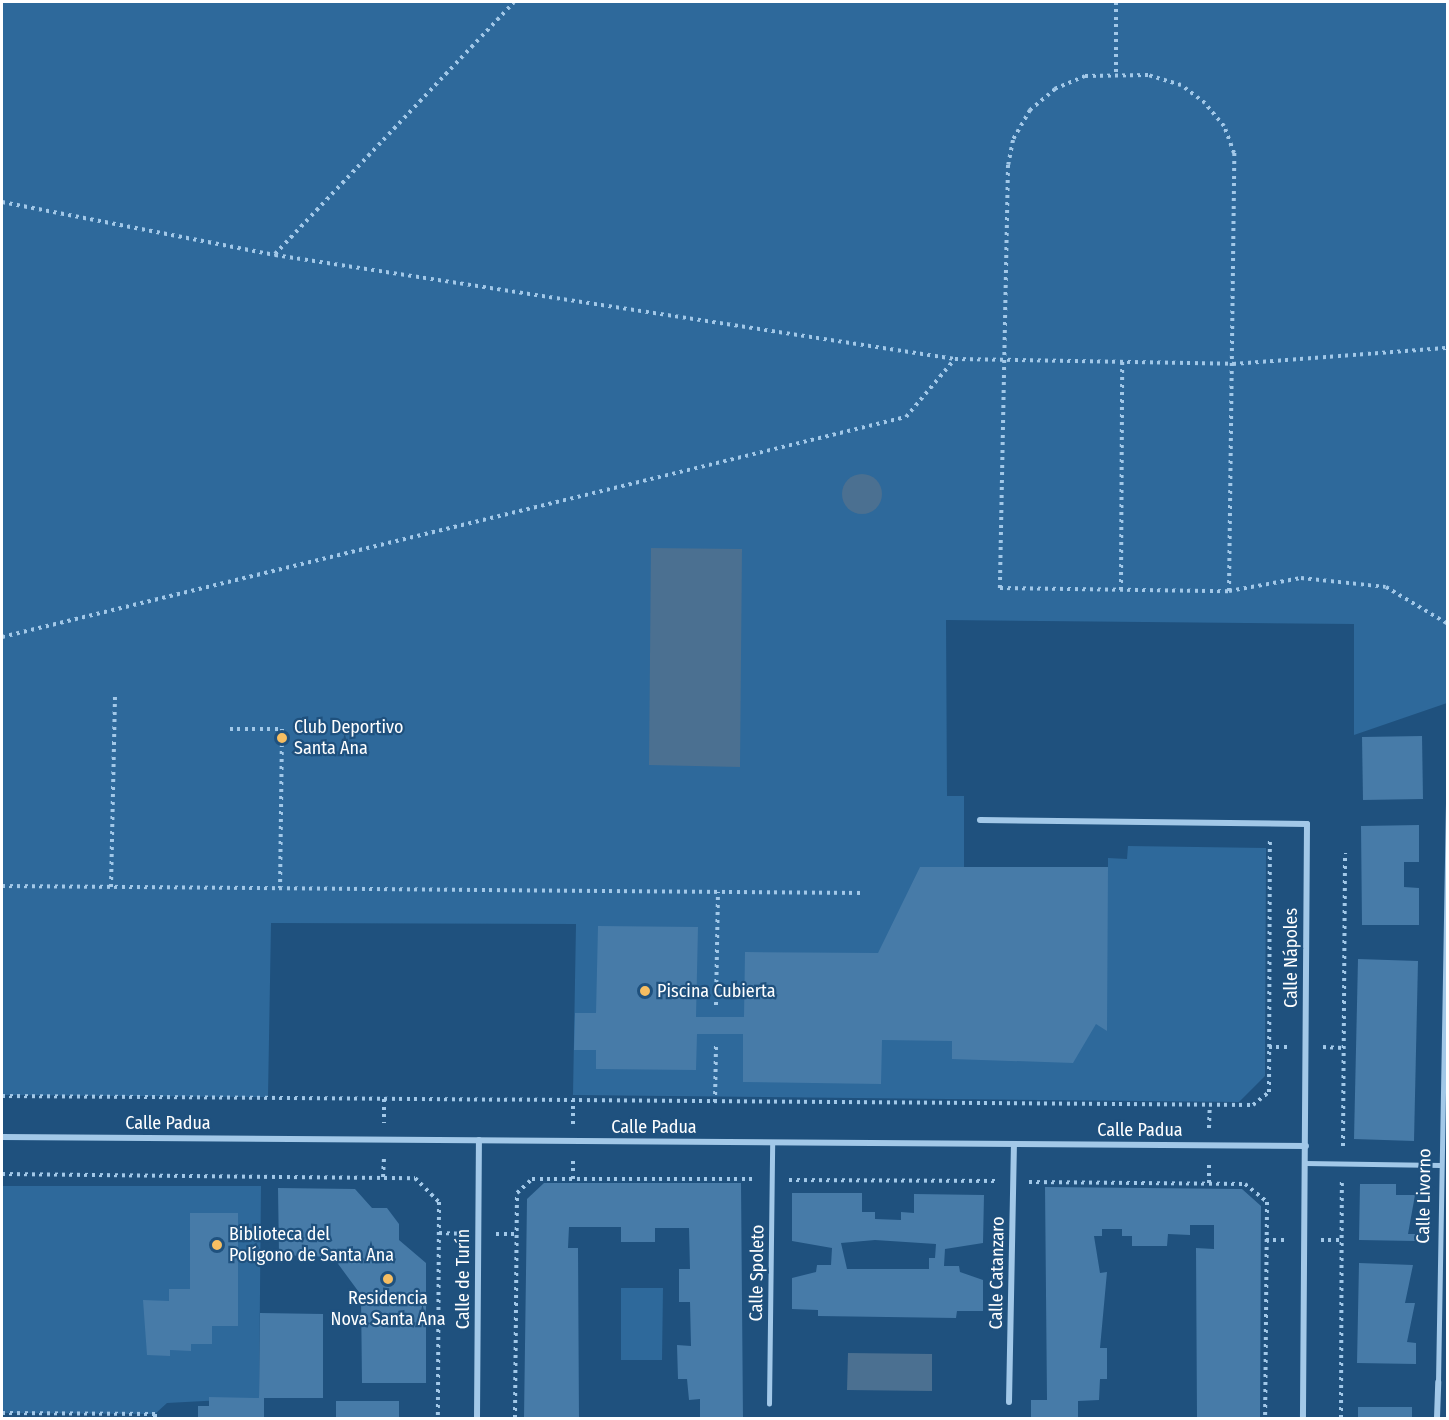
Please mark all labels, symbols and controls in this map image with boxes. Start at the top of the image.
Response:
place label: Club Deportivo Santa Ana [294,717,403,760]
marker: Club Deportivo Santa Ana [275,731,289,745]
street label: Calle Nápoles [1280,908,1302,1008]
place label: Piscina Cubierta [657,980,776,1002]
marker: Piscina Cubierta [638,984,652,998]
street label: Calle Padua [125,1112,211,1134]
street label: Calle Padua [611,1116,697,1138]
street label: Calle Padua [1097,1119,1183,1141]
street label: Calle Livorno [1412,1148,1436,1244]
street label: Calle Catanzaro [985,1216,1009,1330]
place label: Biblioteca del Polígono de Santa Ana [229,1224,394,1266]
street label: Calle Spoleto [745,1224,769,1322]
street label: Calle de Turín [452,1229,474,1329]
marker: Biblioteca del Polígono de Santa Ana [210,1238,224,1252]
marker: Residencia Nova Santa Ana [381,1272,395,1286]
place label: Residencia Nova Santa Ana [331,1288,445,1330]

